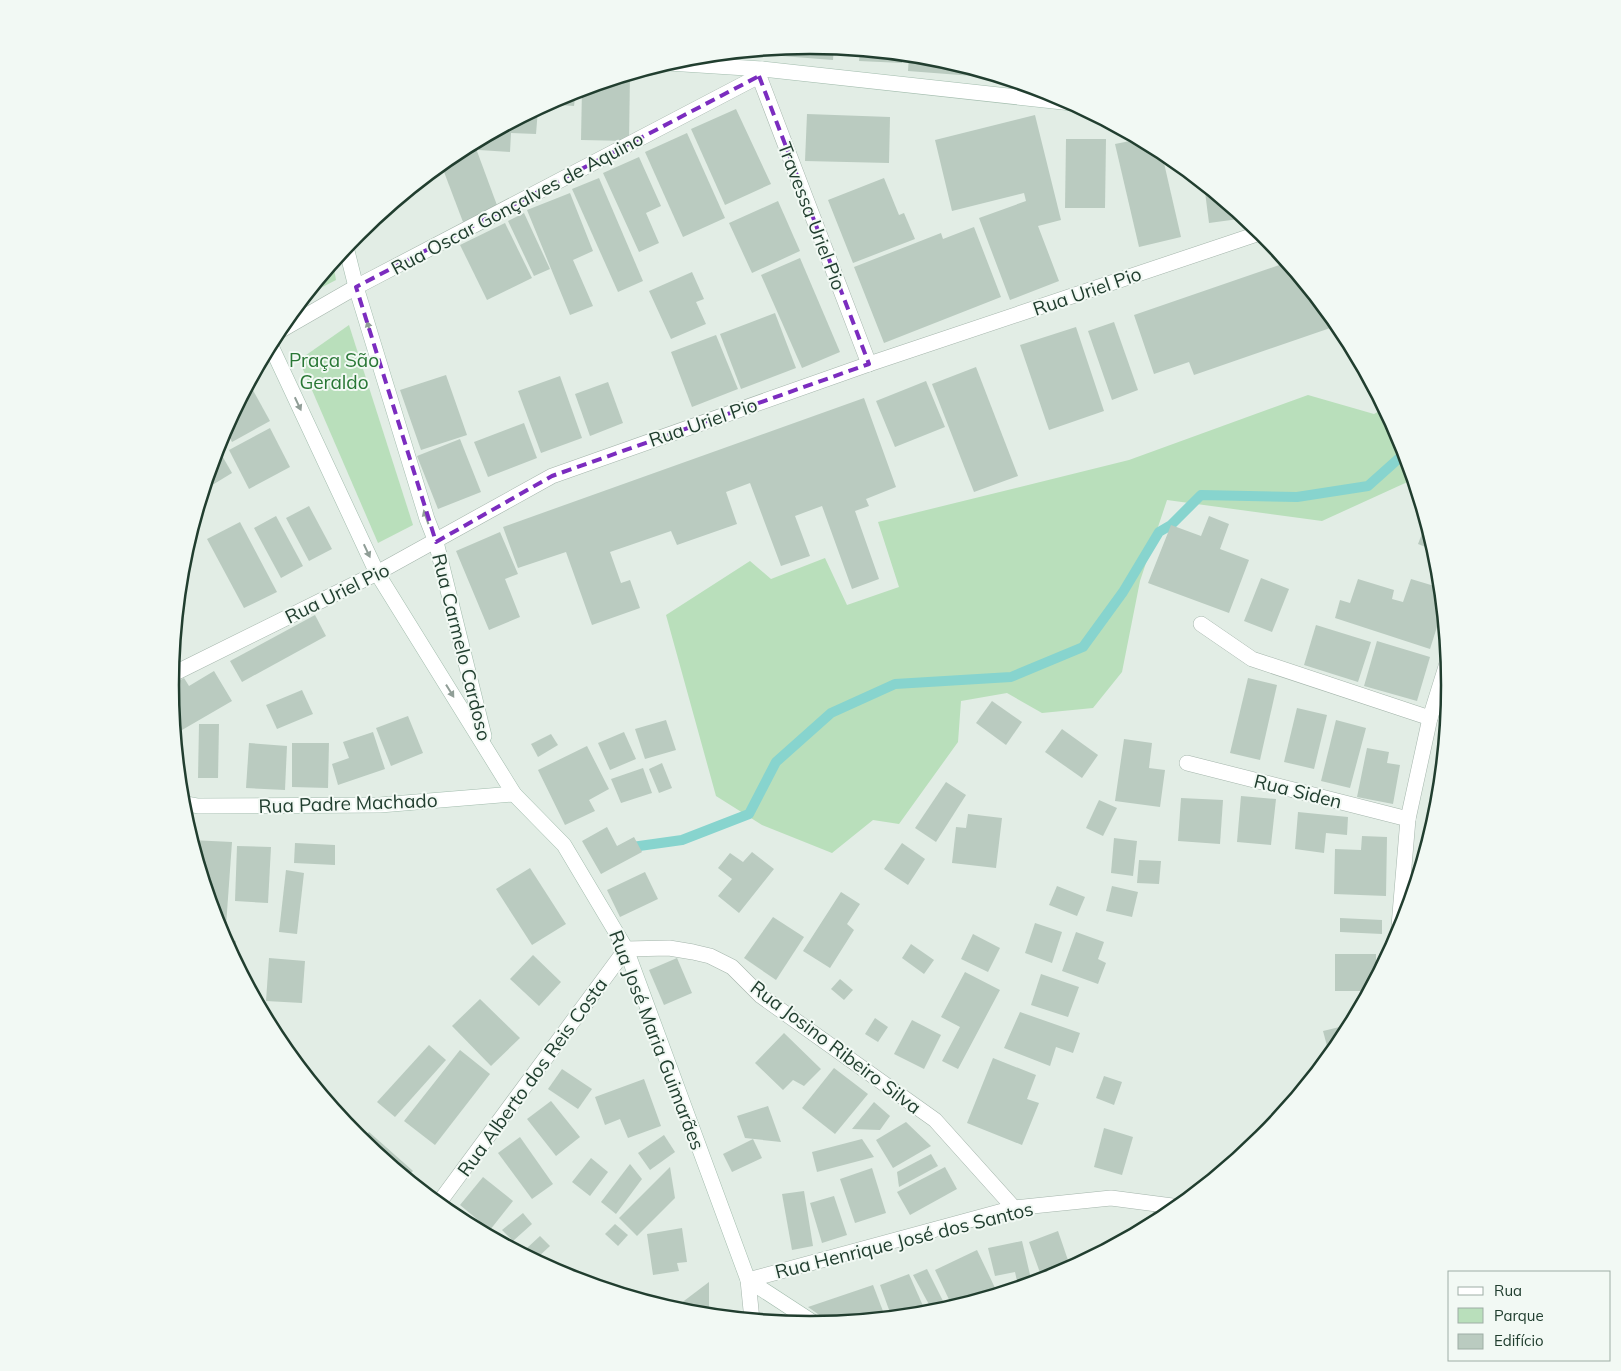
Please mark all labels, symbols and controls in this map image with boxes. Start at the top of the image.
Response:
street label: Rua Oscar Gonçalves de Aquino [387,126,647,280]
street label: Travessa Uriel Pio [773,139,851,293]
street label: Rua Uriel Pio [1030,261,1144,321]
one-way arrow [364,320,372,335]
park label: Praça São Geraldo [289,348,379,394]
street label: Rua Uriel Pio [646,392,760,452]
one-way arrow [295,397,303,411]
one-way arrow [422,509,430,524]
one-way arrow [363,544,371,559]
street label: Rua Carmelo Cardoso [427,551,497,743]
street label: Rua Uriel Pio [281,557,393,629]
one-way arrow [446,684,455,697]
street label: Rua Siden [1252,769,1344,813]
street label: Rua Padre Machado [258,788,438,818]
street label: Rua José Maria Guimarães [604,927,710,1153]
street label: Rua Alberto dos Reis Costa [452,973,612,1181]
street label: Rua Josino Ribeiro Silva [746,975,926,1119]
street label: Rua Henrique José dos Santos [772,1196,1036,1284]
legend [1448,1271,1611,1361]
text: Rua [1494,1281,1522,1300]
text: Parque [1494,1306,1544,1325]
text: Edifício [1494,1331,1544,1350]

